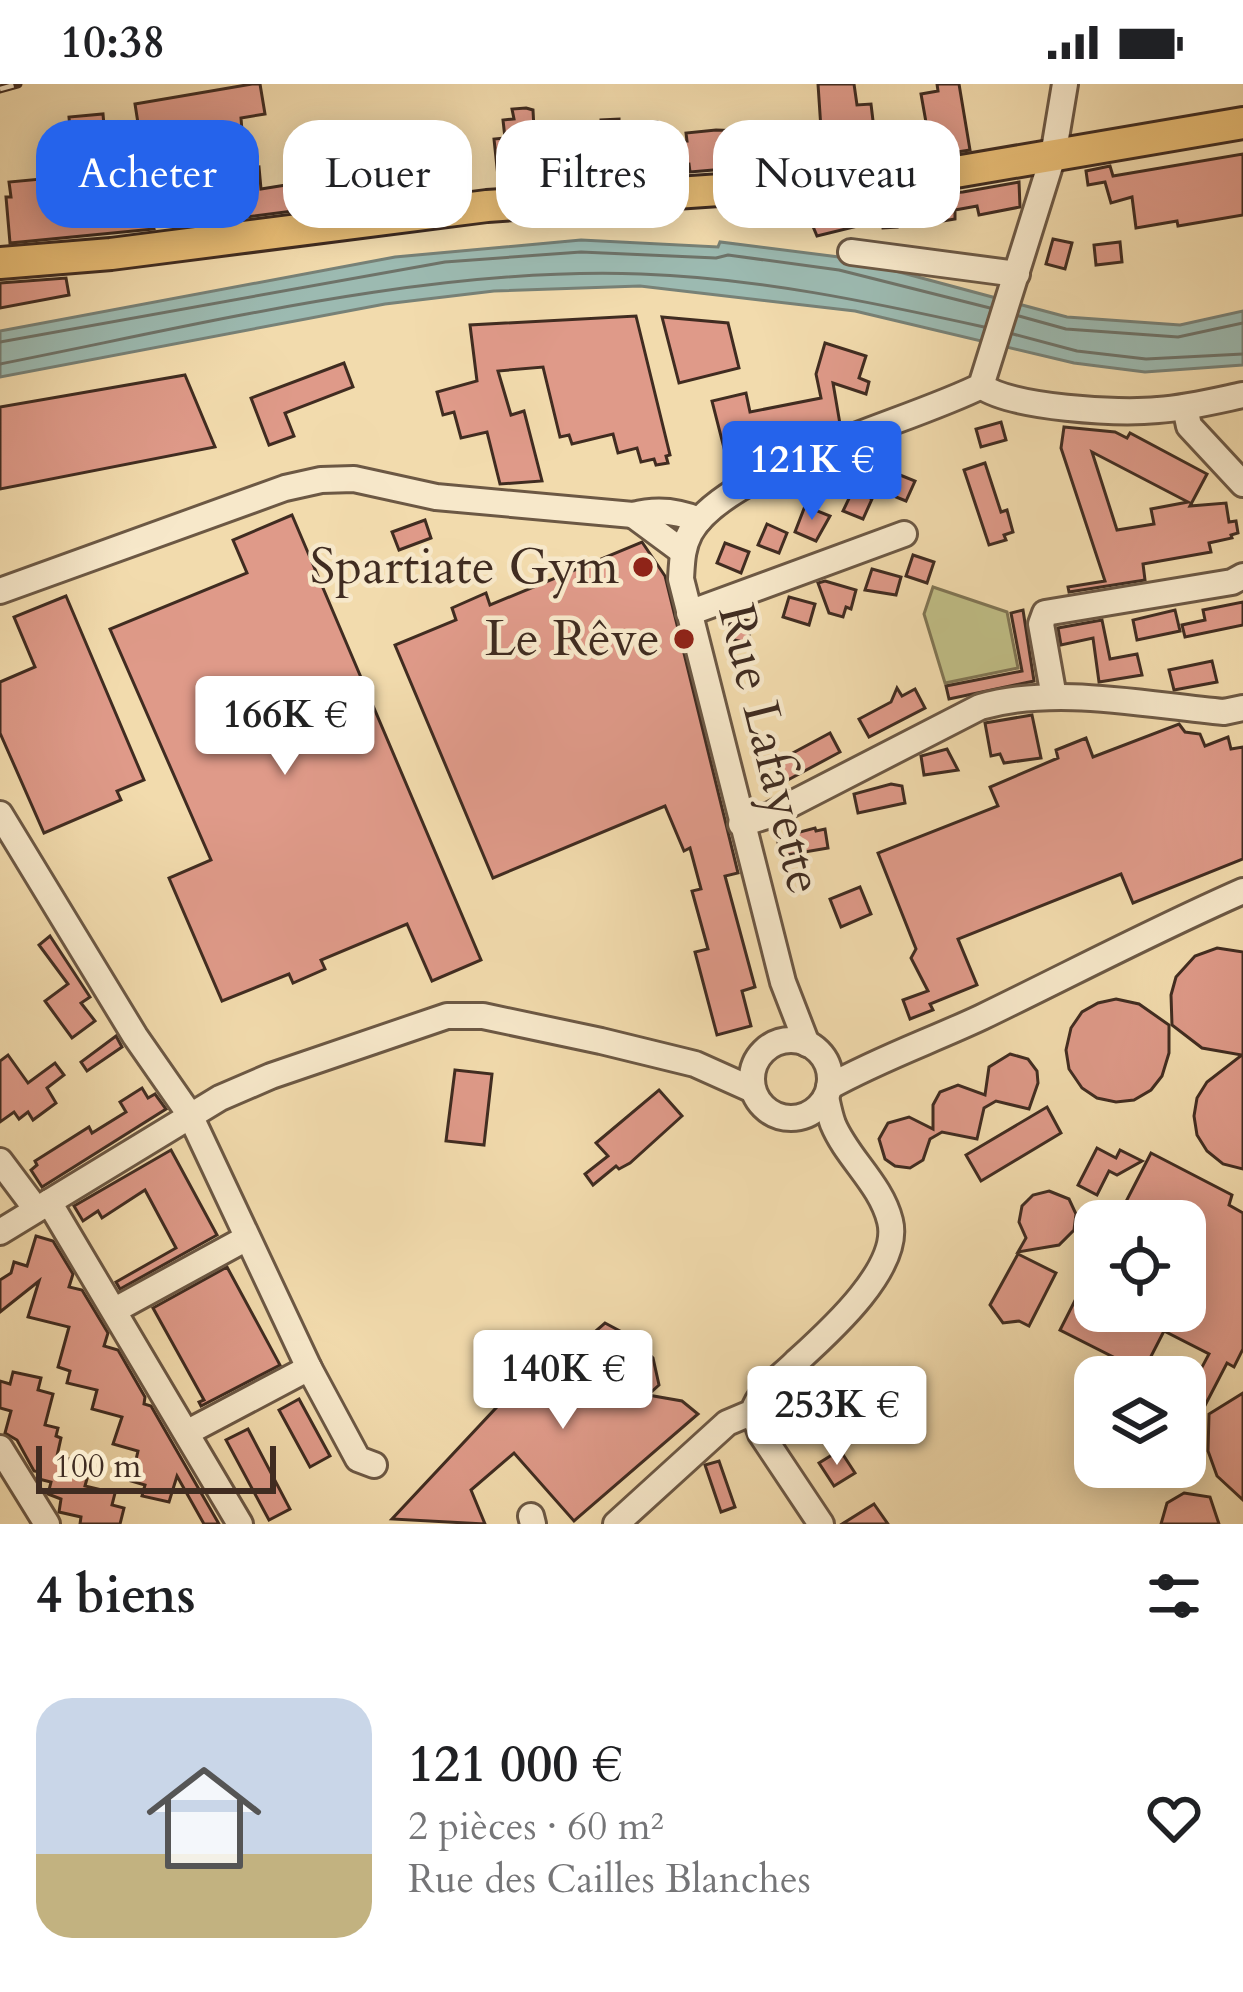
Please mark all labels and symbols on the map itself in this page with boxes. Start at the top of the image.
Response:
pin: 121K € [714,421,910,523]
place label: Spartiate Gym [310,532,620,602]
marker: Spartiate Gym [630,554,656,580]
street label: Rue Lafayette [700,597,840,901]
place label: Le Rêve [485,604,660,674]
marker: Le Rêve [671,626,697,652]
pin: 166K € [187,676,383,778]
pin: 140K € [465,1330,661,1432]
pin: 253K € [739,1366,935,1468]
scale bar [36,1440,276,1493]

